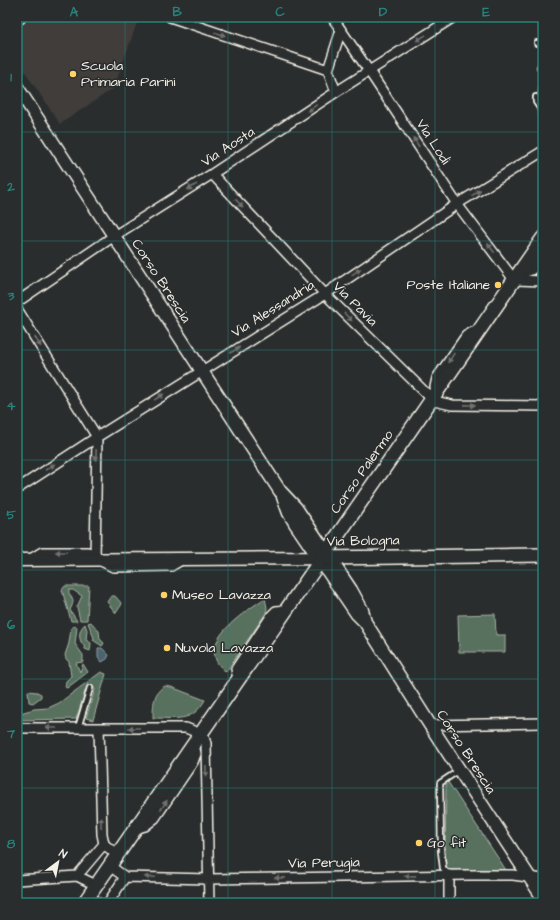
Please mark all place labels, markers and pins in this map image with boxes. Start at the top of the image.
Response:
place label: Scuola Primaria Parini [81,56,175,92]
marker: Scuola Primaria Parini [68,69,78,79]
place label: Poste Italiane [406,275,490,295]
marker: Poste Italiane [493,280,503,290]
place label: Museo Lavazza [172,585,271,605]
marker: Museo Lavazza [159,590,169,600]
place label: Nuvola Lavazza [175,638,273,658]
marker: Nuvola Lavazza [162,643,172,653]
place label: Go fit [427,833,467,853]
marker: Go fit [414,838,424,848]

